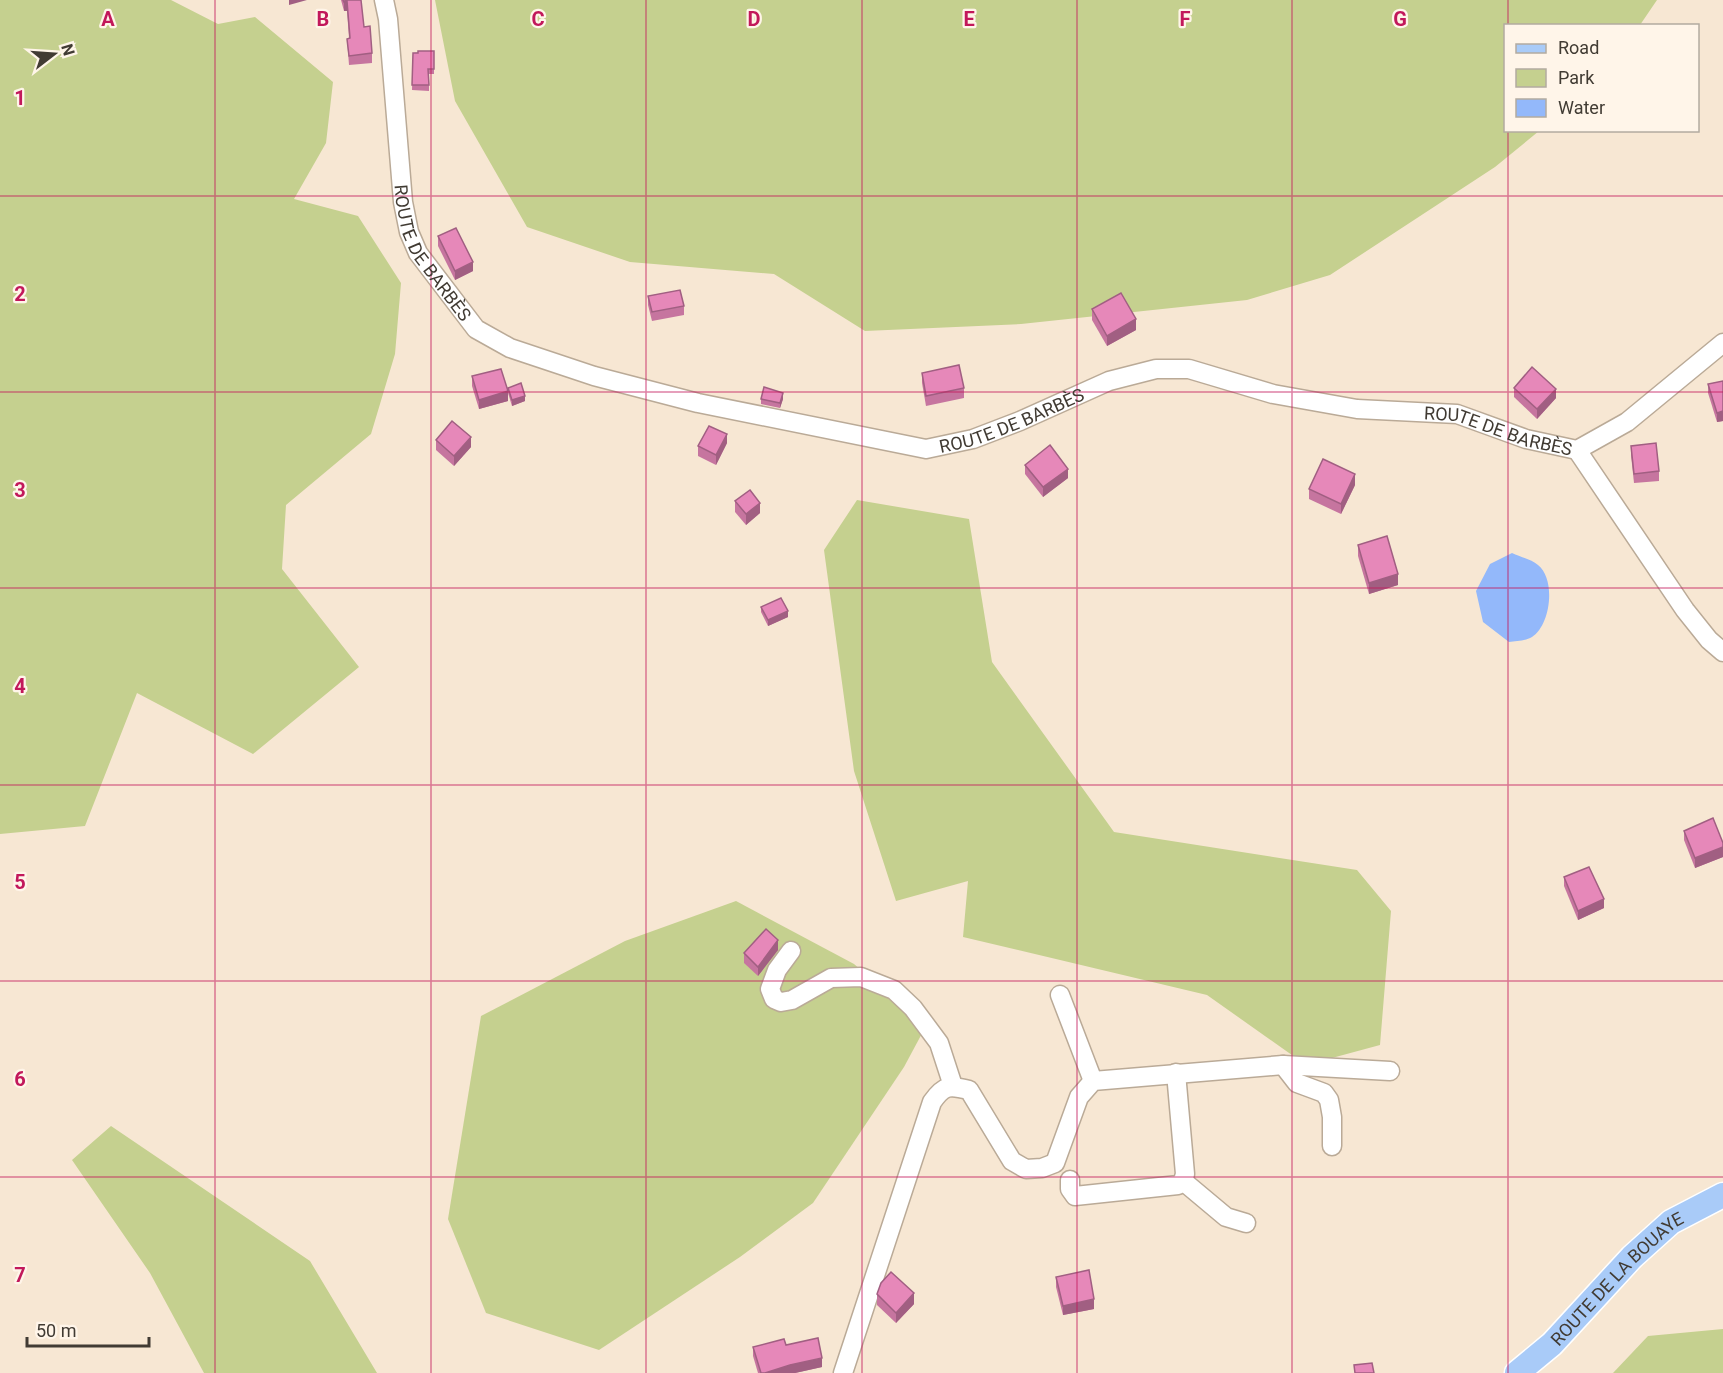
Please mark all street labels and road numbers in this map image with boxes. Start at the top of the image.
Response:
street label: ROUTE DE BARBÈS [391,184,476,325]
street label: ROUTE DE BARBÈS [937,383,1087,456]
street label: ROUTE DE BARBÈS [1424,402,1575,459]
street label: ROUTE DE LA BOUAYE [1546,1207,1687,1349]

